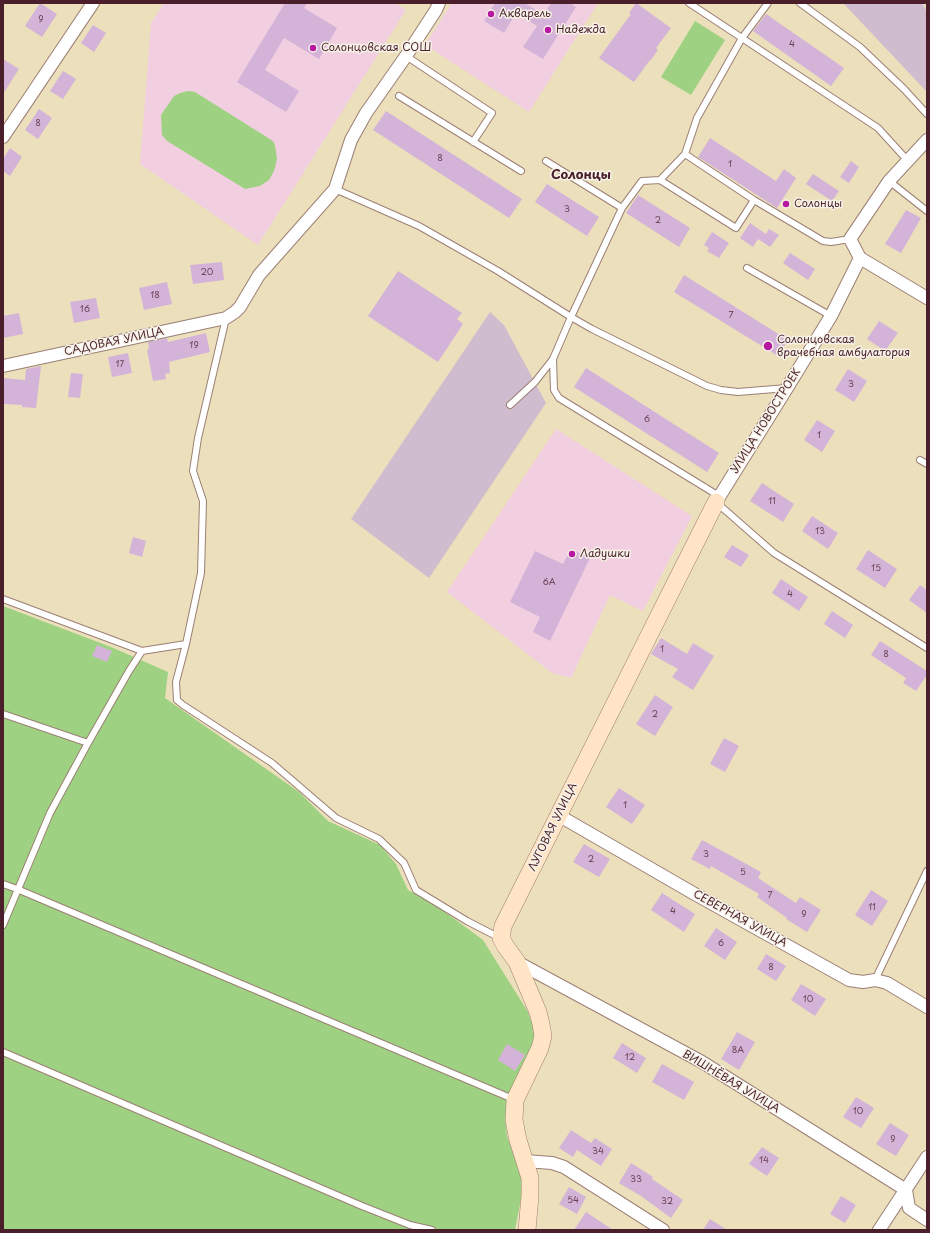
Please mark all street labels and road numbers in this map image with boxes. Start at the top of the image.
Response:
street label: САДОВАЯ УЛИЦА [63,325,165,359]
street label: УЛИЦА НОВОСТРОЕК [728,366,804,476]
street label: ЛУГОВАЯ УЛИЦА [526,781,580,873]
street label: СЕВЕРНАЯ УЛИЦА [691,888,789,950]
street label: ВИШНЁВАЯ УЛИЦА [680,1048,782,1116]

